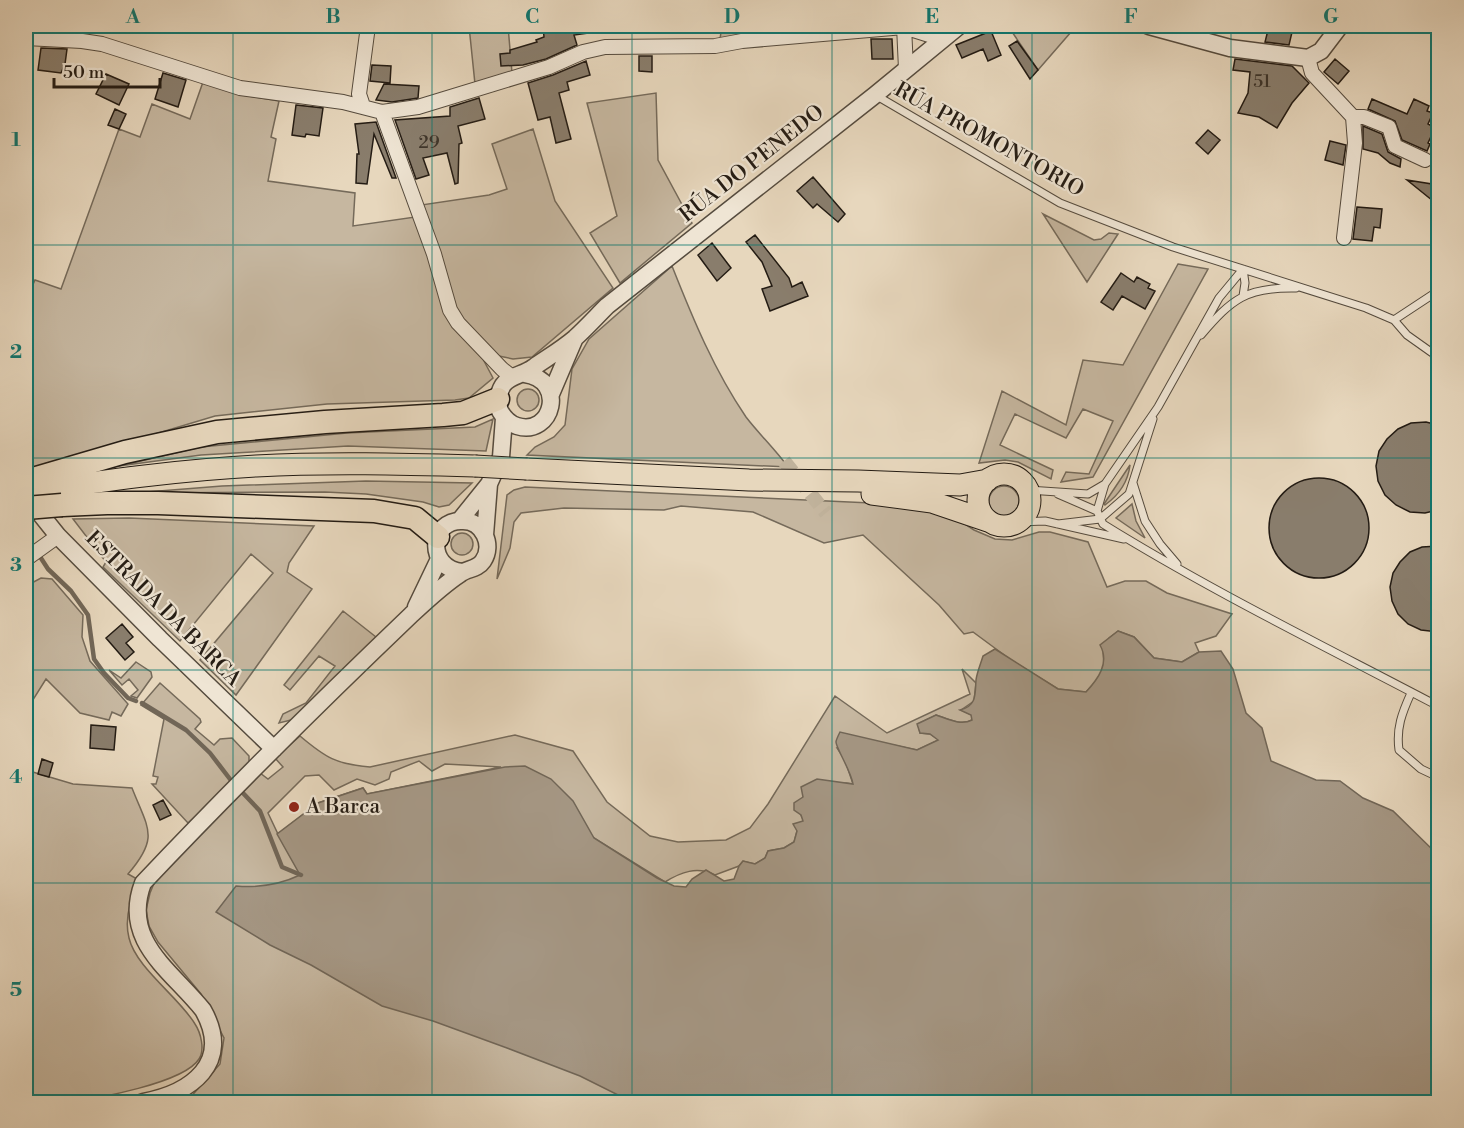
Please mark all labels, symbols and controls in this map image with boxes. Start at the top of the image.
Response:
text: A [125,5,141,30]
text: B [325,5,341,30]
text: C [525,5,539,30]
text: D [724,5,740,30]
text: E [925,5,939,30]
text: F [1124,5,1138,30]
text: G [1323,5,1339,30]
scale bar [54,51,160,89]
text: 50 m [63,61,105,84]
house number: 51 [1253,70,1271,93]
street label: RÚA PROMONTORIO [890,74,1090,203]
street label: RÚA DO PENEDO [673,97,829,229]
text: 1 [11,128,21,153]
house number: 29 [418,131,440,154]
text: 2 [10,340,22,365]
street label: ESTRADA DA BARCA [80,526,247,693]
text: 3 [10,553,22,578]
text: 4 [9,765,23,790]
place label: A Barca [305,794,381,820]
marker: A Barca [287,800,301,814]
text: 5 [10,978,22,1003]

